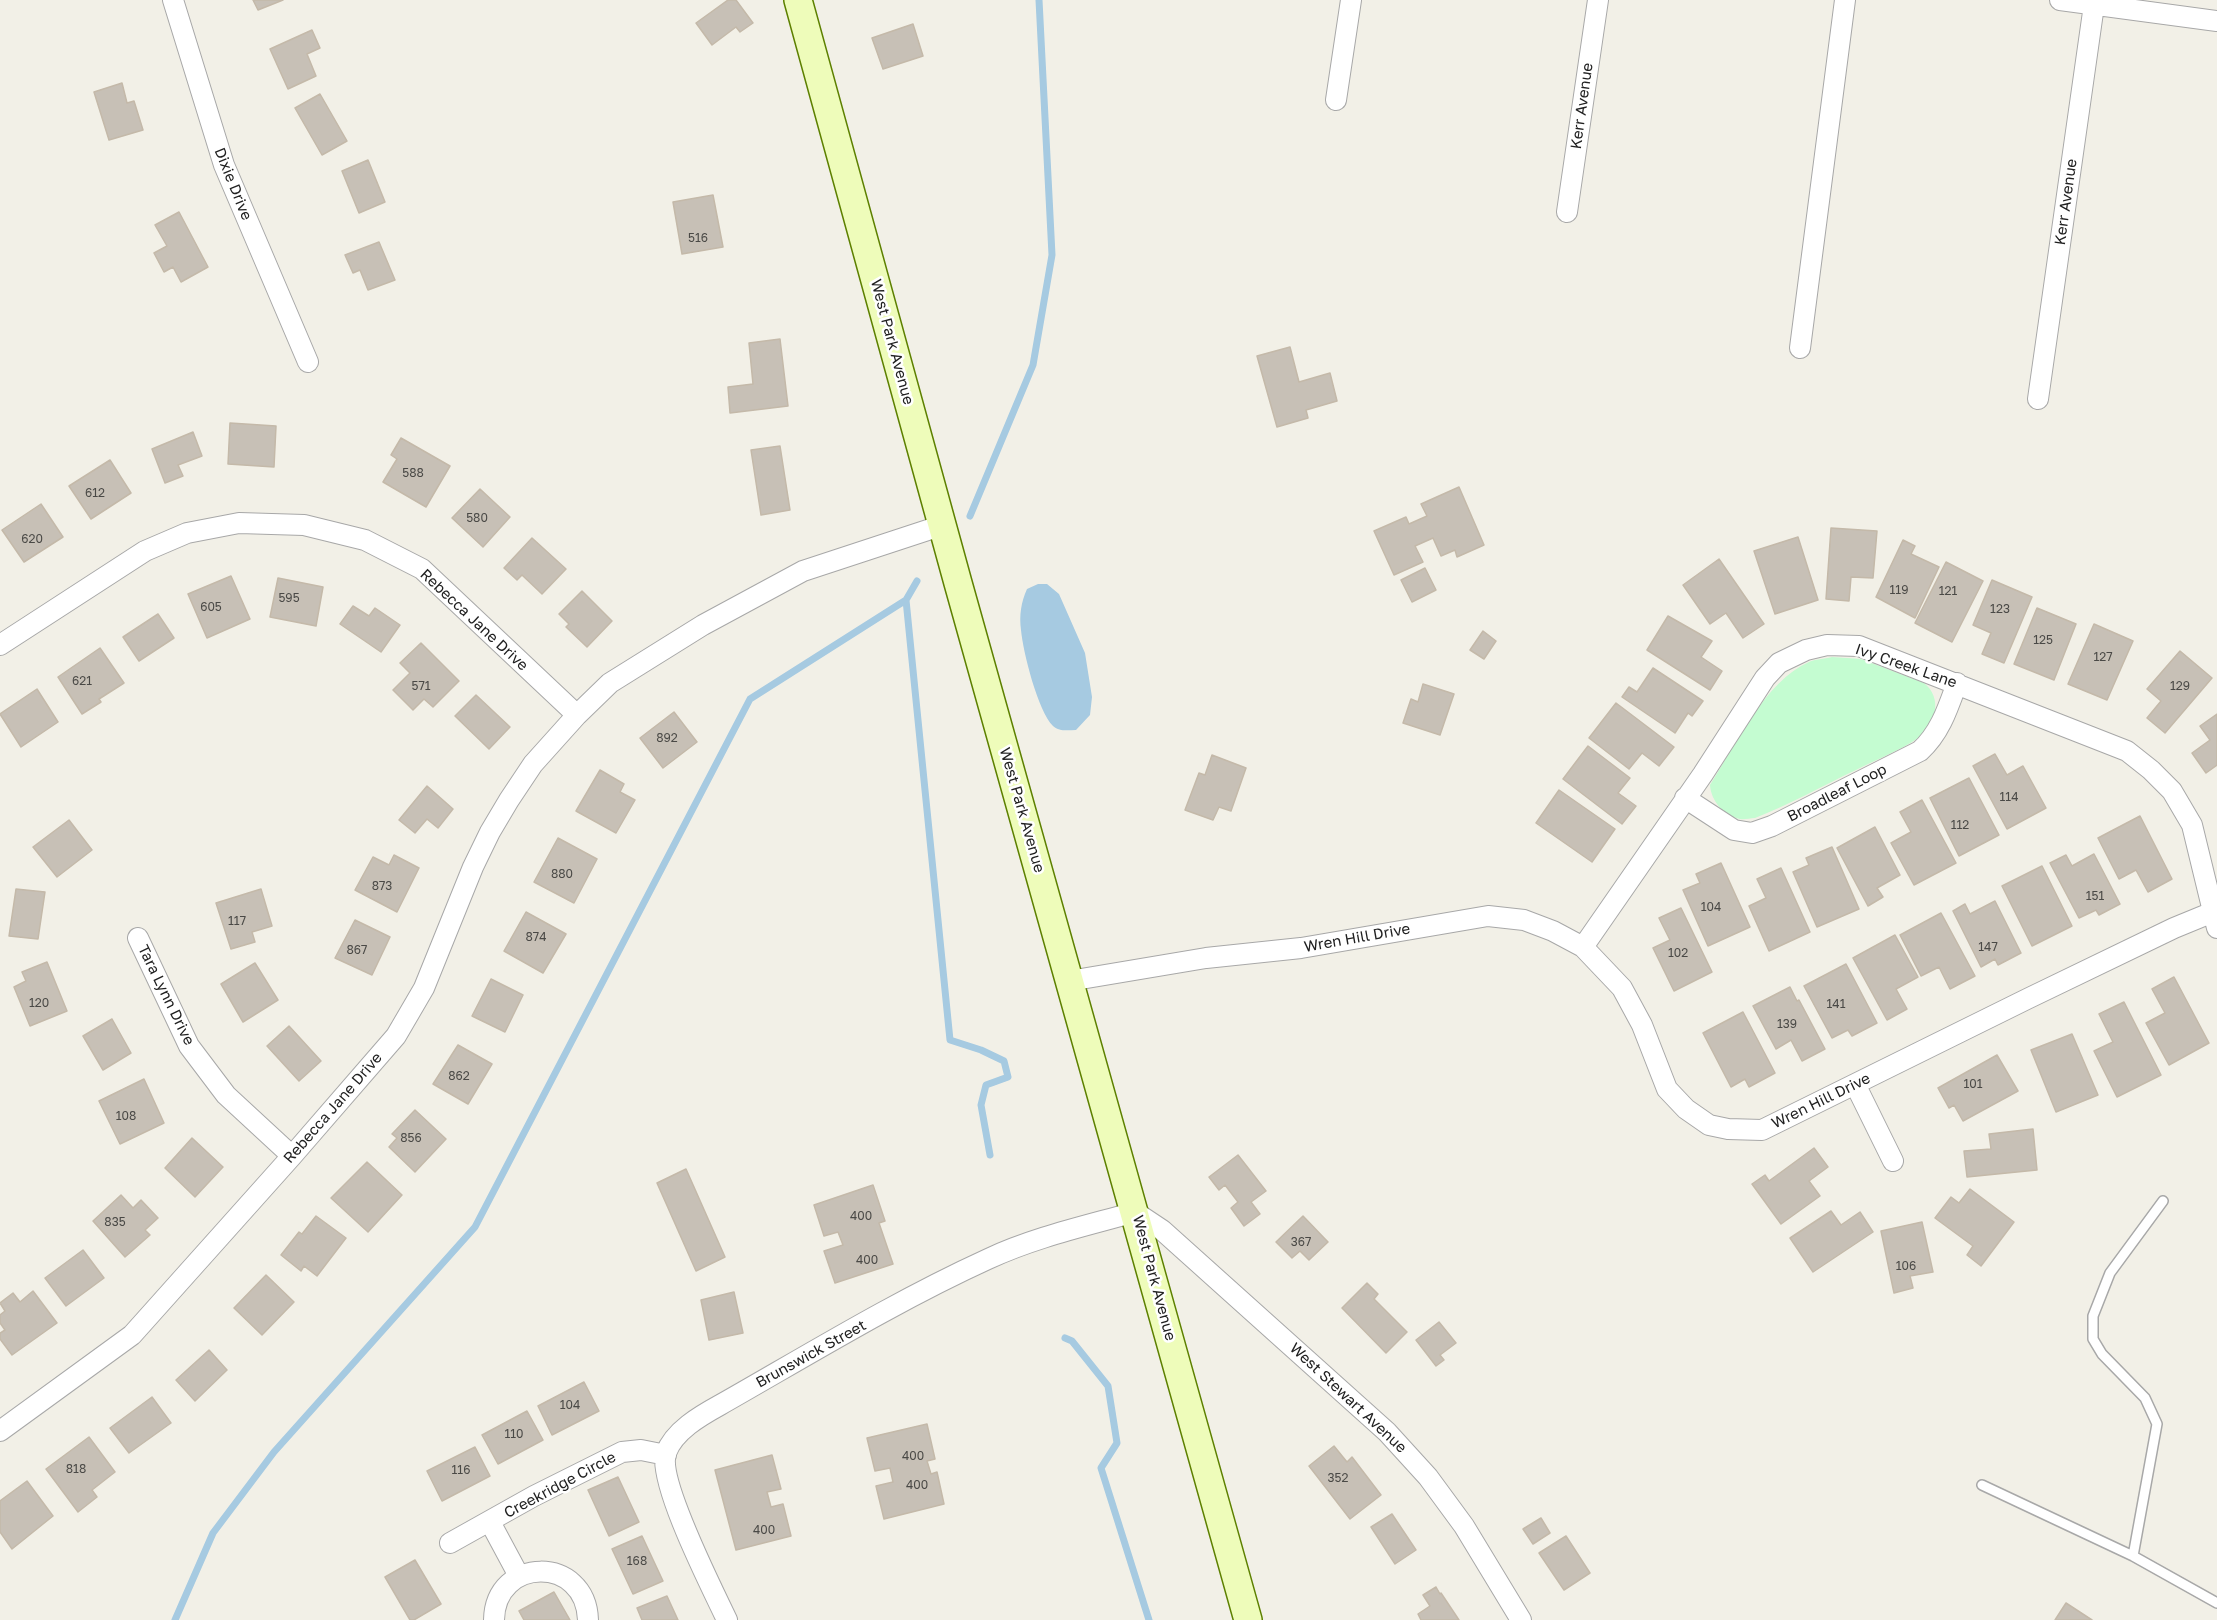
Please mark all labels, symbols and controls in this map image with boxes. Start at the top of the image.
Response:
street label: Kerr Avenue [1567,62,1597,150]
street label: Dixie Drive [210,145,256,223]
street label: Kerr Avenue [2051,158,2081,246]
house number: 516 [688,231,708,245]
street label: West Park Avenue [867,277,917,407]
house number: 588 [402,466,424,480]
house number: 612 [85,486,105,500]
house number: 580 [466,511,488,525]
house number: 620 [21,532,43,546]
street label: Rebecca Jane Drive [416,565,532,675]
house number: 119 [1890,583,1908,597]
house number: 121 [1939,584,1957,598]
house number: 595 [278,591,300,605]
house number: 605 [200,600,222,614]
house number: 123 [1990,602,2010,616]
house number: 125 [2033,633,2053,647]
street label: Ivy Creek Lane [1853,640,1959,692]
house number: 127 [2093,650,2113,664]
house number: 621 [72,674,92,688]
house number: 571 [411,679,431,693]
house number: 129 [2170,679,2190,693]
house number: 892 [656,731,678,745]
street label: West Park Avenue [996,745,1048,875]
street label: Broadleaf Loop [1784,760,1890,826]
house number: 114 [2000,790,2018,804]
house number: 112 [1951,818,1969,832]
house number: 880 [551,867,573,881]
house number: 873 [372,879,392,893]
house number: 151 [2086,889,2104,903]
house number: 104 [1701,900,1721,914]
house number: 117 [228,914,246,928]
street label: Wren Hill Drive [1303,920,1411,956]
house number: 874 [526,930,546,944]
house number: 147 [1978,940,1998,954]
street label: Tara Lynn Drive [134,942,198,1048]
house number: 867 [347,943,367,957]
house number: 102 [1668,946,1688,960]
house number: 120 [29,996,49,1010]
house number: 141 [1827,997,1845,1011]
house number: 139 [1777,1017,1797,1031]
street label: Rebecca Jane Drive [280,1049,386,1167]
house number: 862 [448,1069,470,1083]
street label: Wren Hill Drive [1769,1069,1873,1133]
house number: 101 [1963,1077,1983,1091]
house number: 108 [116,1109,136,1123]
house number: 856 [400,1131,422,1145]
house number: 400 [850,1209,872,1223]
street label: West Park Avenue [1129,1213,1179,1343]
house number: 835 [104,1215,126,1229]
house number: 367 [1291,1235,1311,1249]
house number: 400 [856,1253,878,1267]
house number: 106 [1896,1259,1916,1273]
street label: Brunswick Street [753,1316,869,1392]
street label: West Stewart Avenue [1286,1339,1410,1457]
house number: 104 [560,1398,580,1412]
house number: 110 [504,1427,524,1441]
street label: Creekridge Circle [501,1448,619,1522]
house number: 400 [902,1449,924,1463]
house number: 818 [66,1462,86,1476]
house number: 116 [452,1463,470,1477]
house number: 352 [1328,1471,1348,1485]
house number: 400 [906,1478,928,1492]
house number: 400 [753,1523,775,1537]
house number: 168 [627,1554,647,1568]

